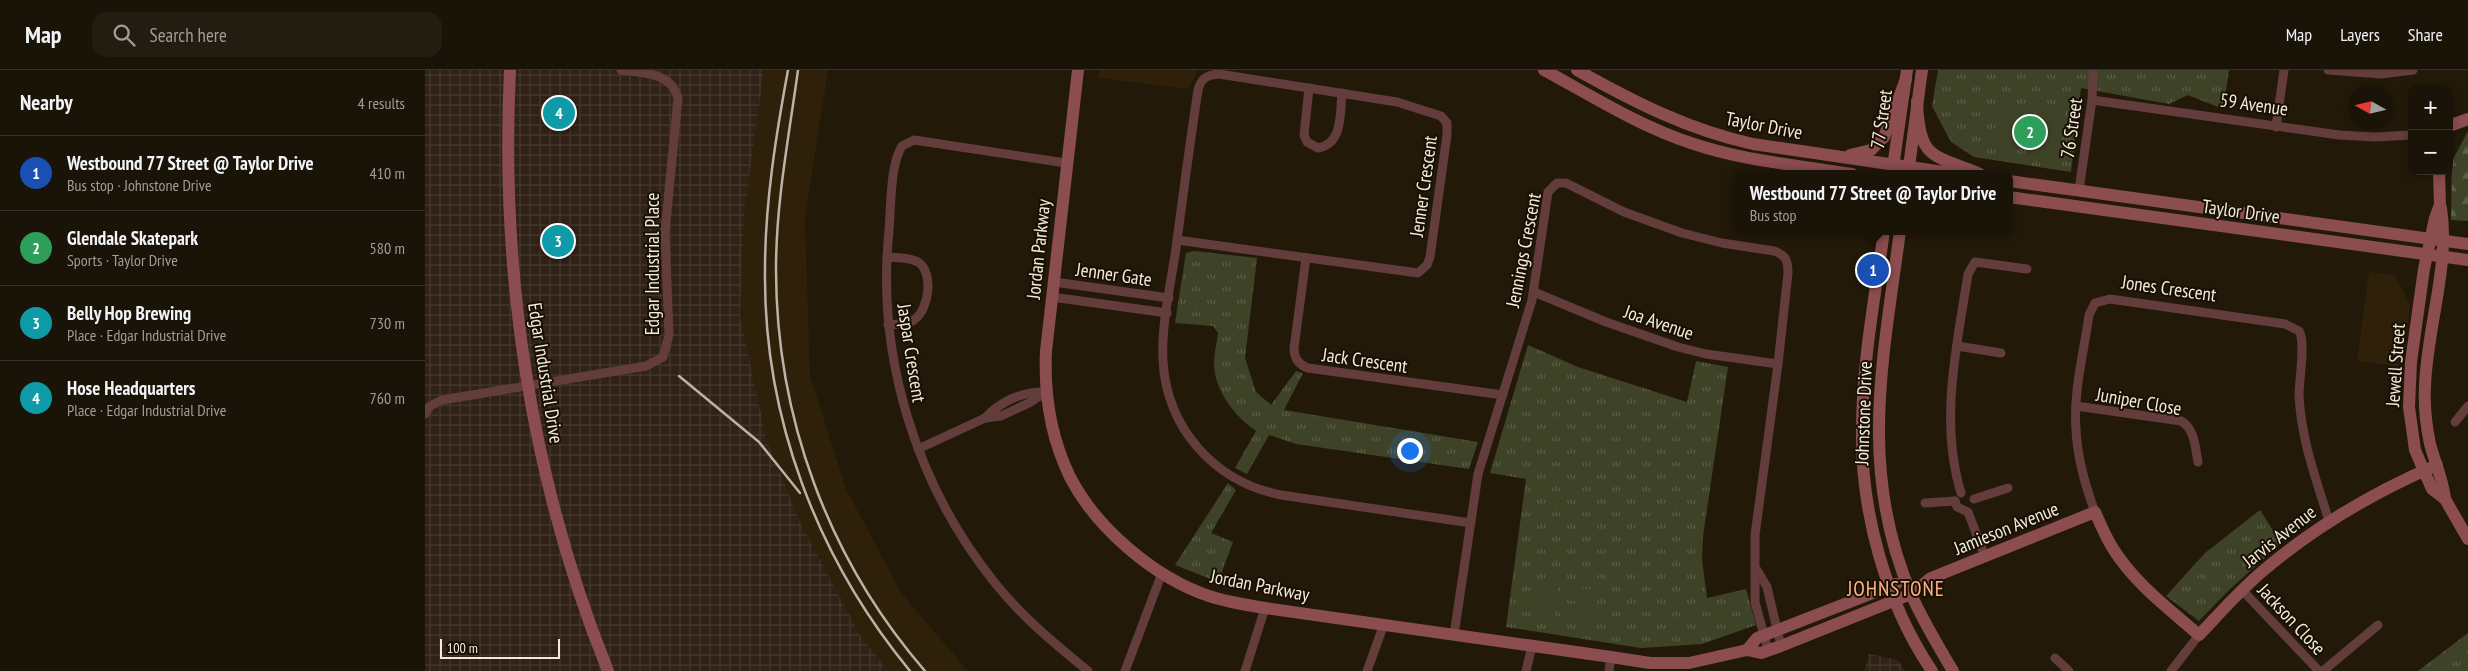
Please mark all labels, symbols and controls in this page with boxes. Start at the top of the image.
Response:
search box [92,12,442,57]
text: Map [25,19,62,50]
icon: search [110,21,138,49]
text: Search here [150,23,227,47]
text: Map [2286,23,2312,46]
text: Layers [2340,23,2380,46]
text: Share [2408,23,2443,46]
north arrow [2348,85,2393,130]
map controls [2408,85,2453,175]
button: + [2408,85,2453,130]
street label: 77 Street [1865,87,1897,150]
street label: 59 Avenue [2218,87,2290,121]
text: Nearby [20,89,73,116]
text: 4 results [358,93,405,113]
pin: 4 [543,94,575,132]
street label: 76 Street [2055,96,2087,160]
street label: Taylor Drive [1723,106,1805,144]
pin: 2 [2014,113,2046,151]
button: − [2408,130,2453,175]
street label: Jenner Crescent [1404,133,1442,239]
text: Westbound 77 Street @ Taylor Drive [67,151,314,175]
text: 1 [32,163,40,183]
text: 410 m [370,163,405,183]
popup [1733,170,2013,235]
text: Bus stop · Johnstone Drive [67,175,212,195]
text: Westbound 77 Street @ Taylor Drive [1750,181,1996,205]
street label: Jennings Crescent [1500,190,1546,310]
street label: Edgar Industrial Place [640,193,664,335]
street label: Taylor Drive [2201,194,2281,228]
street label: Jordan Parkway [1021,197,1055,301]
text: Bus stop [1750,205,1797,225]
pin: 3 [542,222,574,260]
text: Glendale Skatepark [67,226,198,250]
text: 2 [32,238,40,258]
text: 580 m [370,238,405,258]
text: Sports · Taylor Drive [67,250,178,270]
pin: 1 [1857,251,1889,289]
street label: Jenner Gate [1074,257,1153,291]
street label: Jones Crescent [2119,269,2219,307]
street label: Joa Avenue [1620,299,1697,345]
text: Belly Hop Brewing [67,301,191,325]
street label: Edgar Industrial Drive [523,301,569,445]
street label: Jaspar Crescent [892,301,932,405]
text: 3 [32,313,40,333]
text: 730 m [370,313,405,333]
street label: Jewell Street [2380,322,2410,408]
text: Place · Edgar Industrial Drive [67,325,226,345]
street label: Jack Crescent [1320,342,1410,378]
street label: Johnstone Drive [1849,360,1877,466]
text: Hose Headquarters [67,376,195,400]
street label: Juniper Close [2093,382,2184,420]
text: 4 [32,388,40,408]
text: 760 m [370,388,405,408]
text: Place · Edgar Industrial Drive [67,400,226,420]
your location [1397,438,1423,464]
street label: Jamieson Avenue [1949,496,2062,560]
street label: Jarvis Avenue [2237,500,2321,573]
street label: Jordan Parkway [1207,563,1312,607]
district label: JOHNSTONE [1846,575,1945,602]
street label: Jackson Close [2252,578,2331,660]
scale bar [440,636,560,659]
text: 100 m [447,639,478,657]

